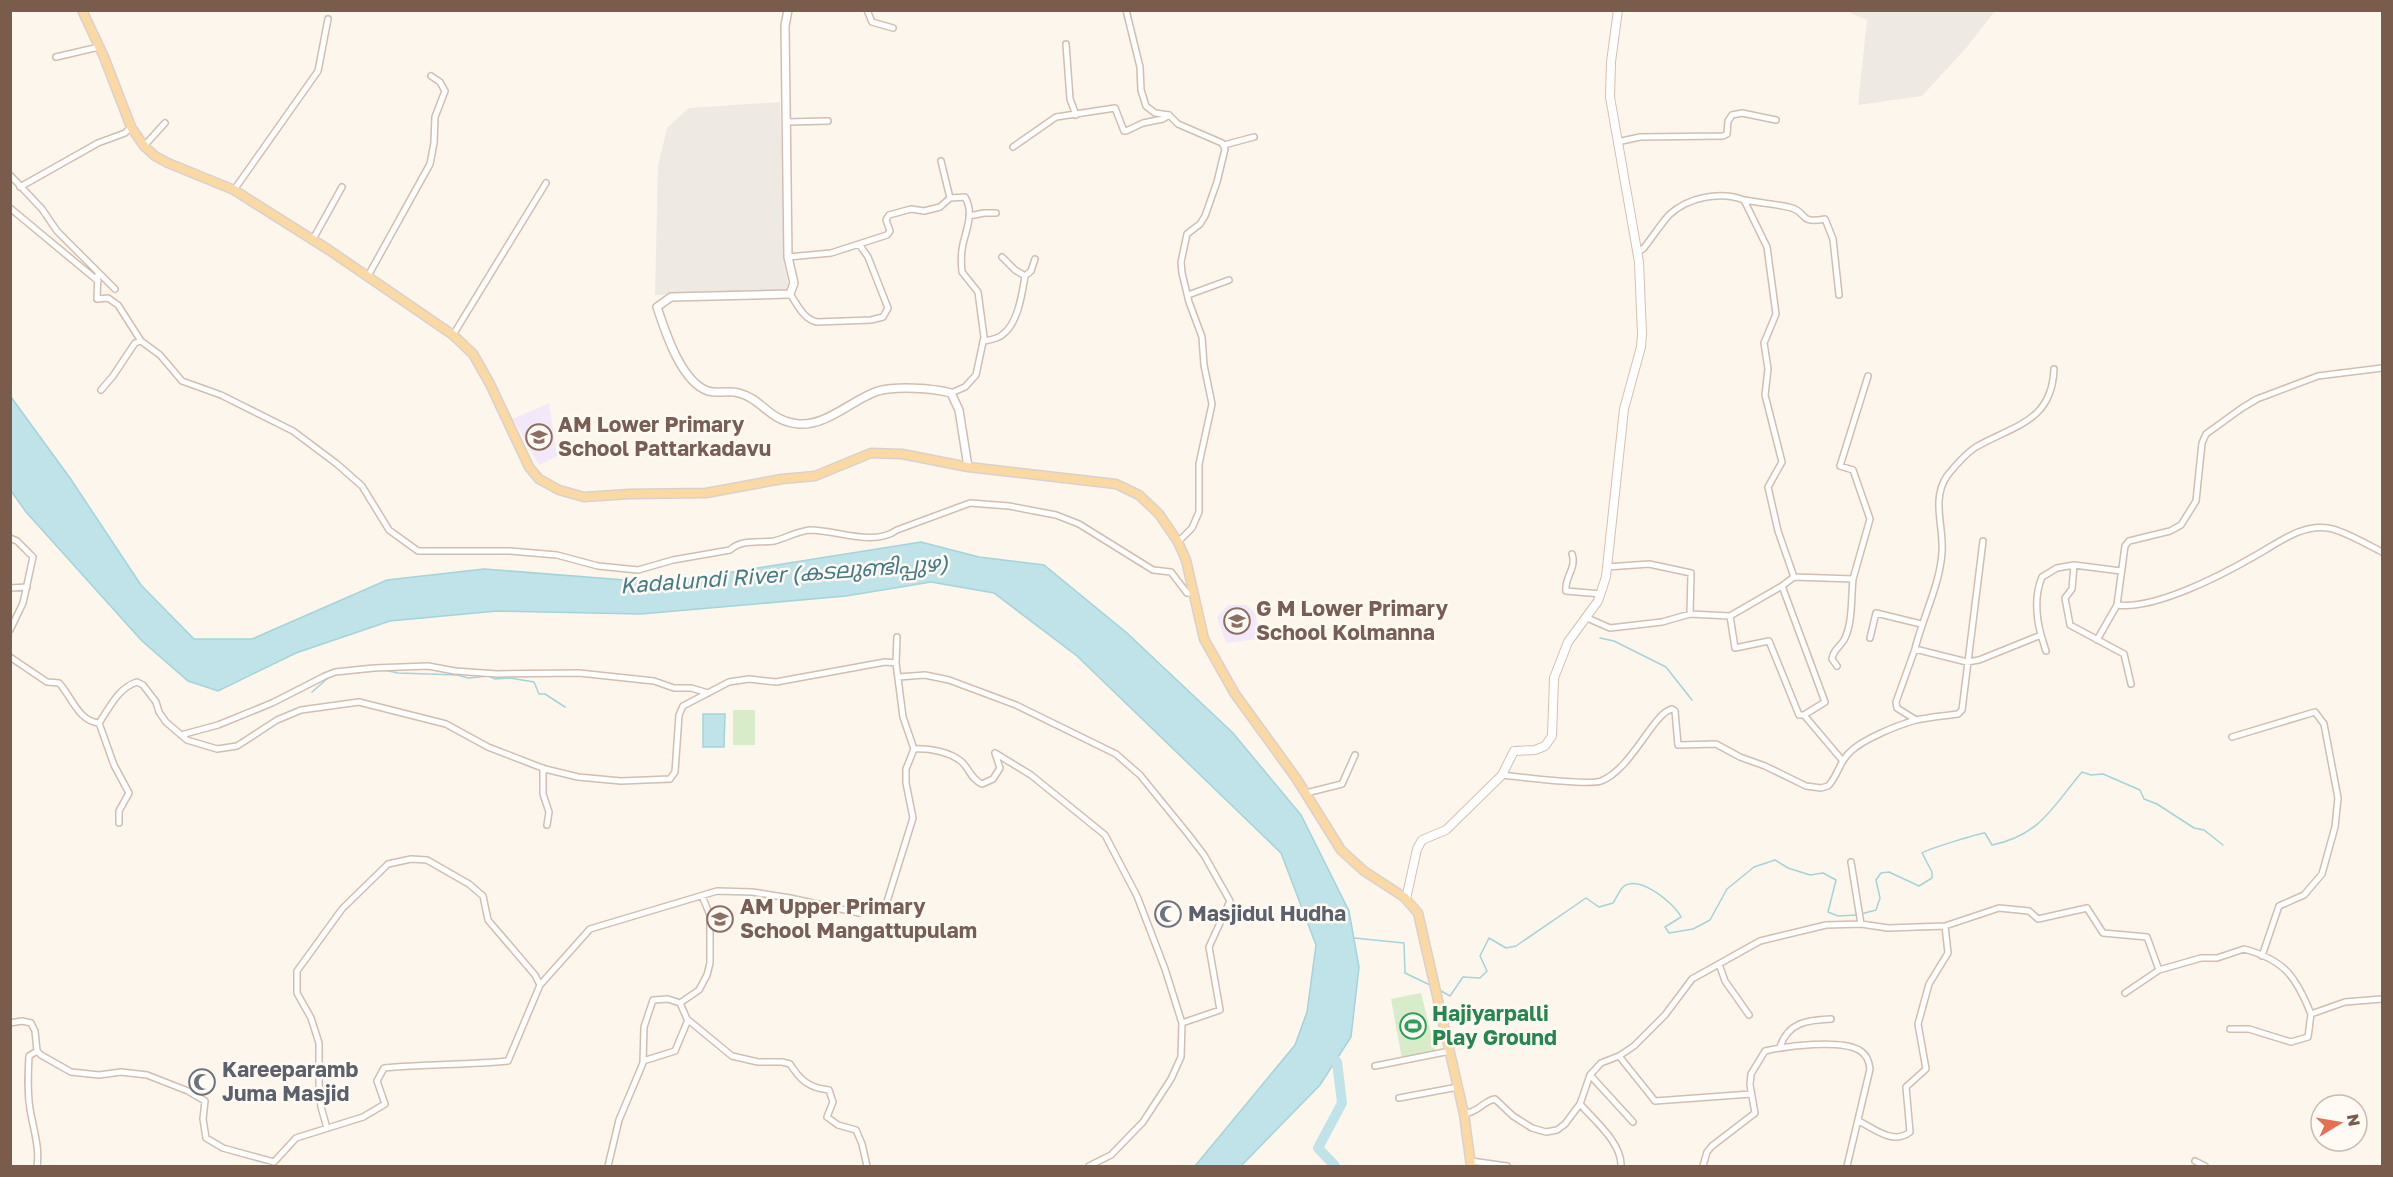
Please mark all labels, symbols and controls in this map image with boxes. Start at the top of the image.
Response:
place label: AM Lower Primary School Pattarkadavu [558,411,771,461]
school or university icon: AM Lower Primary School Pattarkadavu [524,422,554,452]
water label: Kadalundi River (കടലുണ്ടിപ്പുഴ) [619,549,950,601]
place label: G M Lower Primary School Kolmanna [1256,595,1449,645]
school or university icon: G M Lower Primary School Kolmanna [1222,606,1252,636]
place label: AM Upper Primary School Mangattupulam [740,893,977,943]
mosque icon: Masjidul Hudha [1153,899,1183,929]
place label: Masjidul Hudha [1188,900,1346,926]
school or university icon: AM Upper Primary School Mangattupulam [705,904,735,934]
place label: Hajiyarpalli Play Ground [1432,1000,1557,1050]
sports icon: Hajiyarpalli Play Ground [1398,1011,1428,1041]
place label: Kareeparamb Juma Masjid [222,1056,358,1106]
mosque icon: Kareeparamb Juma Masjid [187,1067,217,1097]
north arrow [2309,1093,2369,1153]
text: N [2343,1112,2365,1128]

